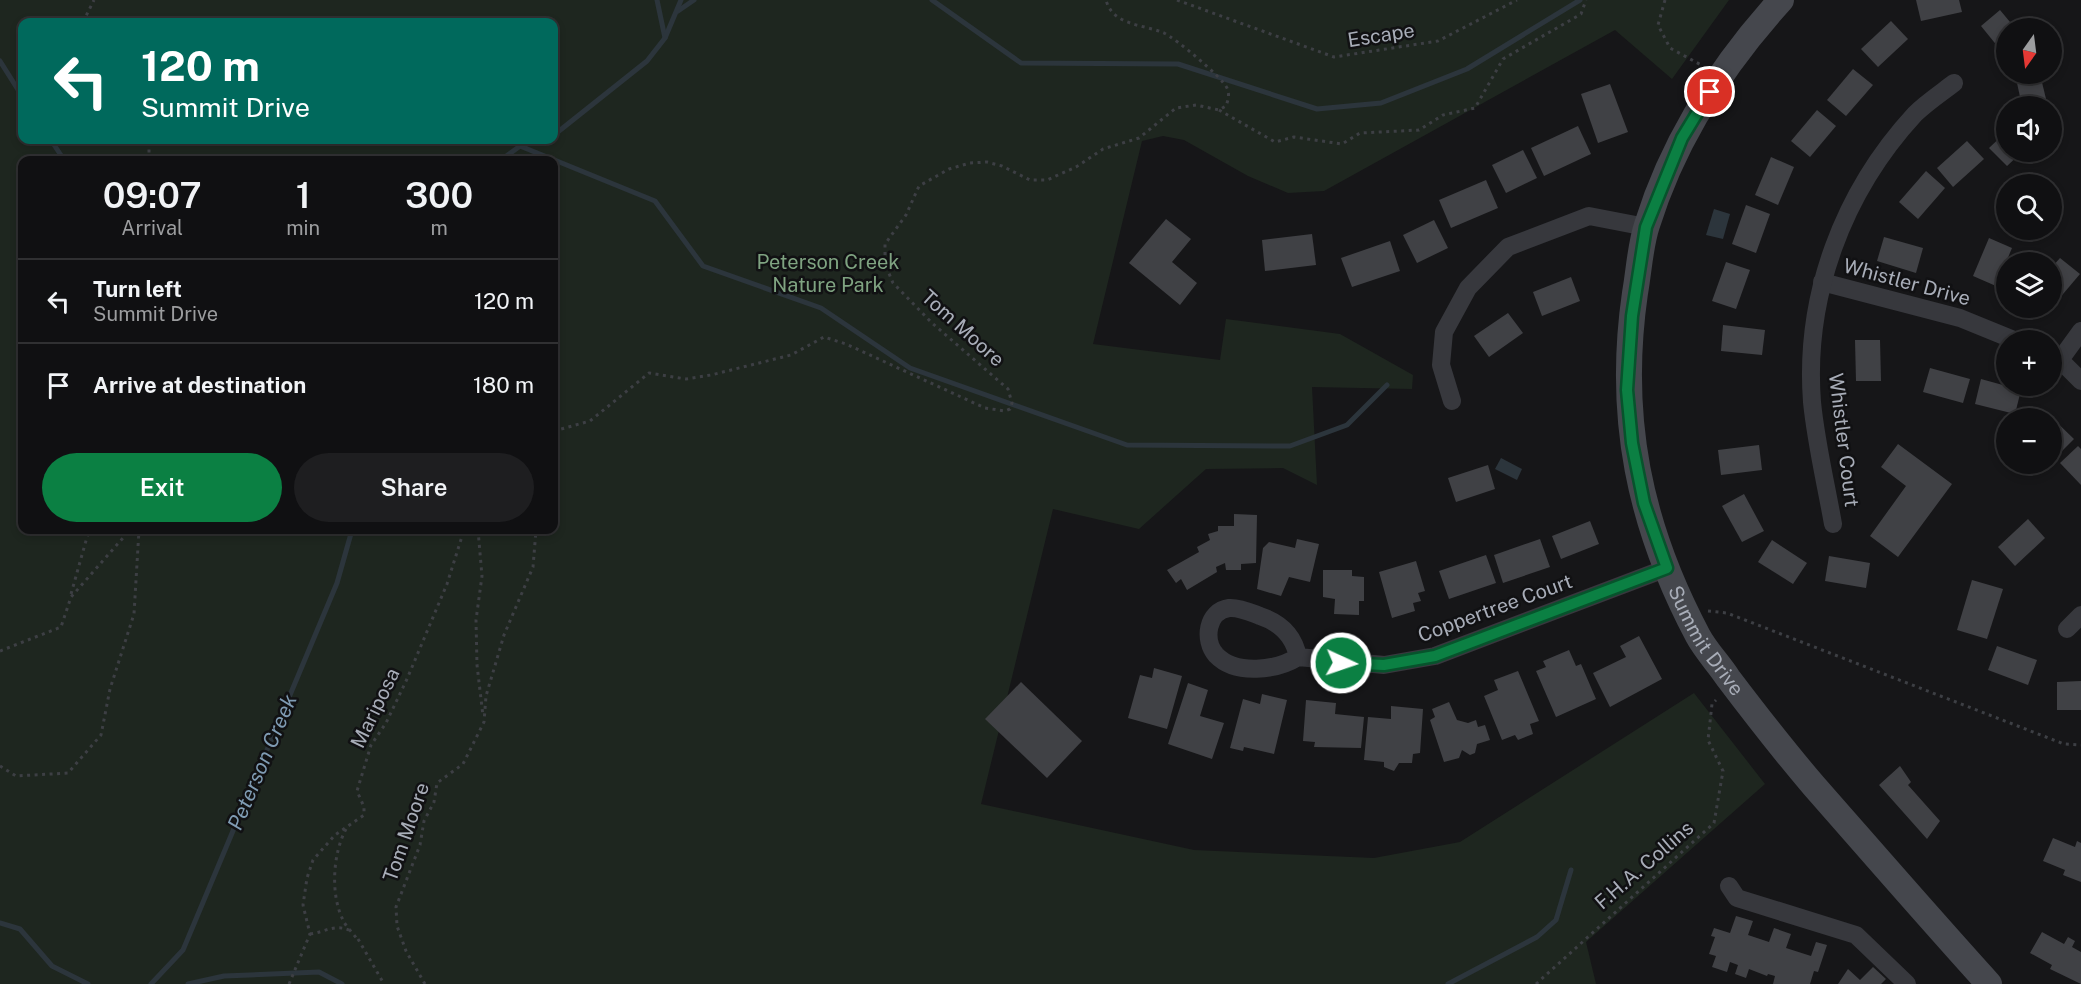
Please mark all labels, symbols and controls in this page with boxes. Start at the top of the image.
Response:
street label: Escape [1346,18,1416,52]
north arrow [1996,18,2062,84]
map controls [1996,18,2062,474]
text: 120 m [141,41,260,90]
icon: left [42,42,120,120]
pin [1684,66,1735,117]
icon: arrive [1693,75,1726,108]
text: Summit Drive [141,91,310,123]
button: sound [1996,96,2062,162]
text: 09:07 [103,174,202,216]
text: 1 [296,174,311,216]
text: 300 [405,174,473,216]
button: search [1996,174,2062,240]
text: Arrival [121,216,183,240]
text: min [286,216,320,240]
text: m [430,216,448,240]
park label: Peterson Creek Nature Park [756,250,900,297]
button: layers [1996,252,2062,318]
street label: Whistler Drive [1841,254,1973,310]
text: Turn left [93,276,182,302]
icon: left [42,285,75,318]
street label: Tom Moore [917,285,1009,371]
text: 120 m [474,288,534,314]
text: Summit Drive [93,302,218,326]
button: + [1996,330,2062,396]
icon: arrive [42,369,75,402]
text: Arrive at destination [93,372,306,398]
text: 180 m [473,372,534,398]
street label: Whistler Court [1824,372,1864,508]
button: − [1996,408,2062,474]
button: Exit [42,453,282,522]
button: Share [294,453,534,522]
street label: Coppertree Court [1414,569,1576,647]
street label: Summit Drive [1663,582,1749,700]
position arrow [1309,631,1373,695]
street label: Mariposa [345,664,405,752]
water label: Peterson Creek [222,690,302,834]
street label: Tom Moore [378,779,434,885]
street label: F.H.A. Collins [1590,816,1698,914]

